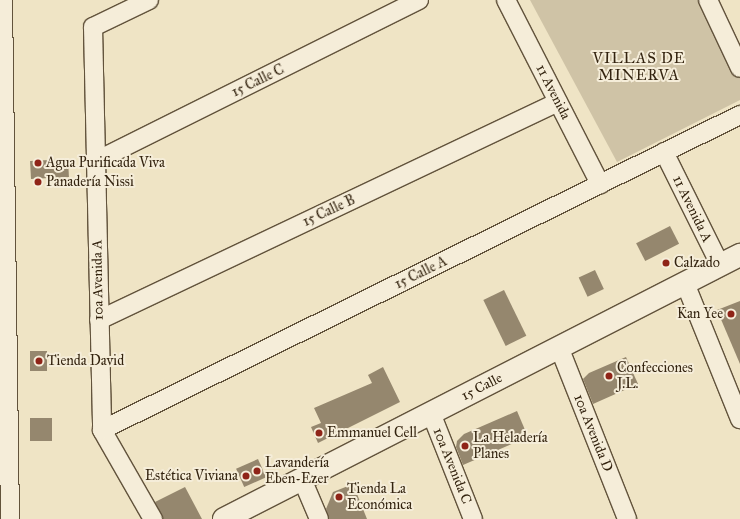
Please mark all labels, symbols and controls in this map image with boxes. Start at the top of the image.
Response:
district label: VILLAS DE MINERVA [593,49,685,84]
street label: 15 Calle C [229,61,287,101]
street label: 11 Avenida [532,62,574,122]
place label: Agua Purificada Viva [46,155,165,171]
marker: Agua Purificada Viva [33,158,43,168]
street label: 11 Avenida A [669,173,715,245]
place label: Panadería Nissi [46,174,134,190]
marker: Panadería Nissi [33,177,43,187]
street label: 15 Calle B [300,192,358,230]
street label: 10a Avenida A [89,240,107,320]
street label: 15 Calle A [392,253,450,293]
place label: Calzado [674,255,720,271]
marker: Calzado [661,258,671,268]
place label: Kan Yee [677,306,723,322]
marker: Kan Yee [726,309,736,319]
place label: Tienda David [47,353,124,369]
marker: Tienda David [34,356,44,366]
place label: Confecciones J.L. [617,360,693,392]
street label: 15 Calle [459,370,505,404]
marker: Confecciones J.L. [604,371,614,381]
street label: 10a Avenida D [570,392,616,474]
place label: Emmanuel Cell [327,425,417,441]
street label: 10a Avenida C [429,425,475,507]
marker: Emmanuel Cell [314,428,324,438]
place label: La Heladería Planes [473,430,548,462]
marker: La Heladería Planes [460,441,470,451]
place label: Lavandería Eben-Ezer [265,455,329,488]
marker: Lavandería Eben-Ezer [252,466,262,476]
place label: Estética Viviana [145,468,238,484]
marker: Estética Viviana [241,471,251,481]
place label: Tienda La Económica [347,481,412,514]
marker: Tienda La Económica [334,492,344,502]

